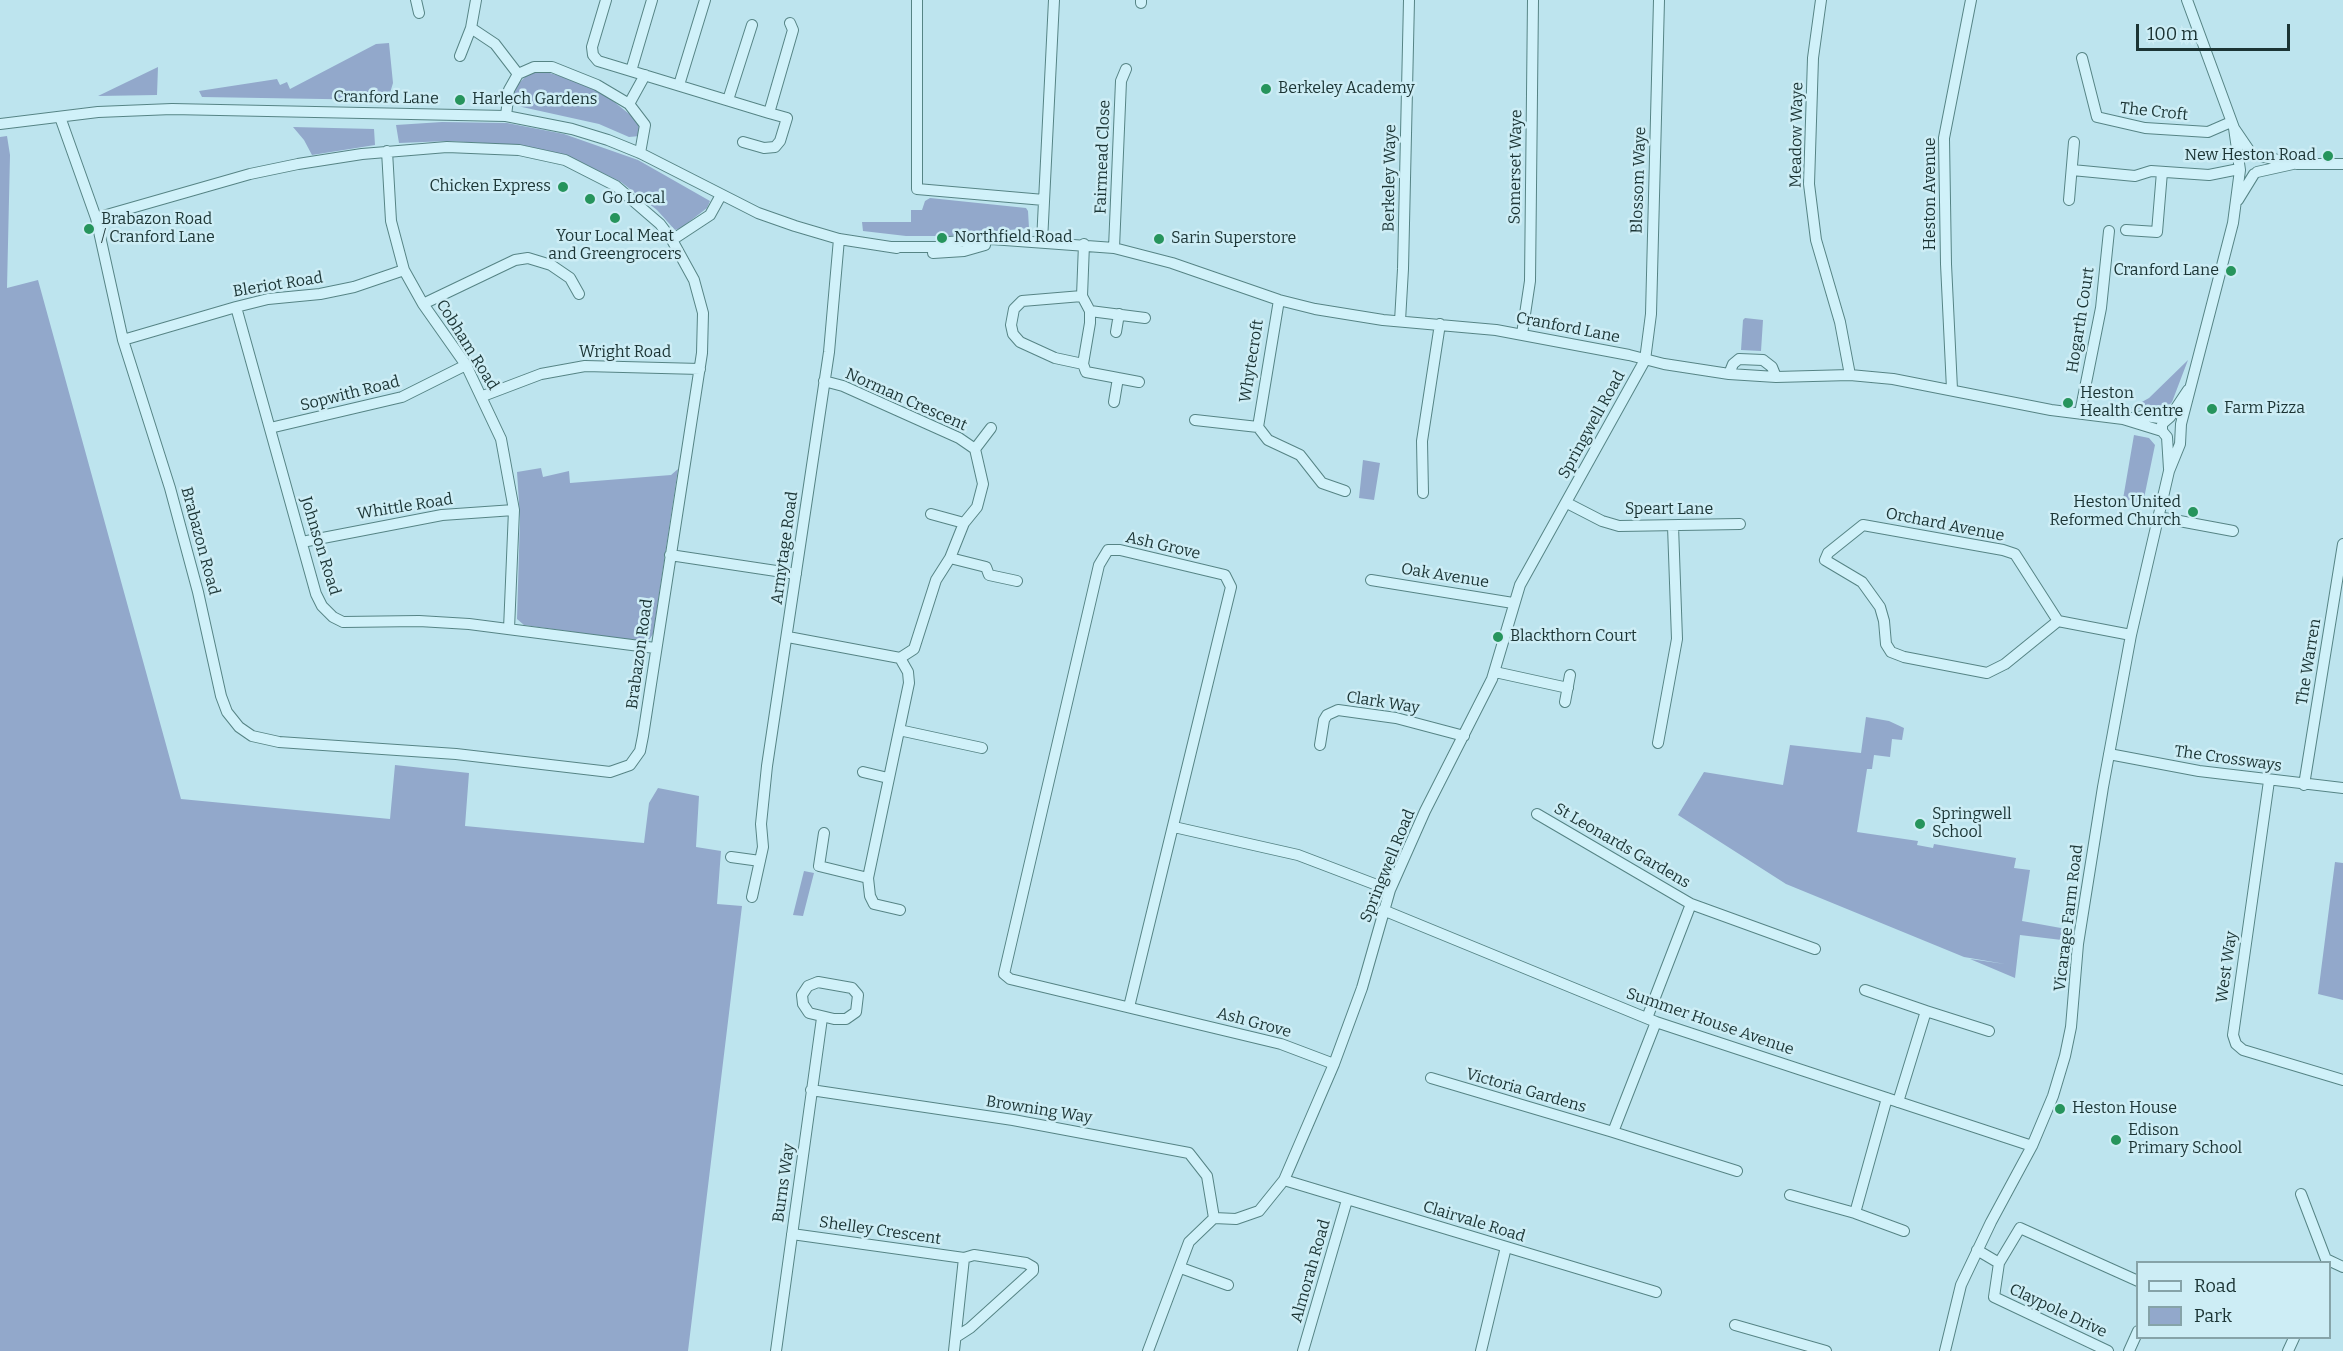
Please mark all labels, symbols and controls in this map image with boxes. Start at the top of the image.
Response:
scale bar [2139,12,2294,50]
text: 100 m [2147,23,2198,45]
place label: Berkeley Academy [1278,79,1415,99]
marker: Berkeley Academy [1259,82,1273,96]
street label: Meadow Waye [1786,82,1808,188]
street label: Cranford Lane [333,87,439,109]
place label: Harlech Gardens [472,90,597,110]
marker: Harlech Gardens [453,93,467,107]
street label: Fairmead Close [1091,99,1115,215]
street label: The Croft [2119,99,2189,125]
street label: Somerset Waye [1505,109,1527,225]
street label: Berkeley Waye [1379,124,1401,232]
street label: Blossom Waye [1628,126,1650,234]
street label: Heston Avenue [1921,137,1941,251]
place label: New Heston Road [2185,146,2316,166]
marker: New Heston Road [2321,149,2335,163]
place label: Chicken Express [430,177,551,197]
marker: Chicken Express [556,180,570,194]
place label: Go Local [602,189,665,209]
marker: Go Local [583,192,597,206]
place label: Brabazon Road / Cranford Lane [101,210,215,248]
marker: Your Local Meat and Greengrocers [608,211,622,225]
marker: Brabazon Road / Cranford Lane [82,222,96,236]
place label: Your Local Meat and Greengrocers [548,227,682,265]
place label: Northfield Road [954,228,1072,248]
place label: Sarin Superstore [1171,229,1296,249]
marker: Northfield Road [935,231,949,245]
marker: Sarin Superstore [1152,232,1166,246]
place label: Cranford Lane [2113,261,2219,281]
marker: Cranford Lane [2224,264,2238,278]
street label: Hogarth Court [2063,266,2099,374]
street label: Bleriot Road [232,268,324,302]
street label: Cobham Road [432,296,502,394]
street label: Cranford Lane [1514,309,1622,347]
street label: Whytecroft [1236,318,1268,404]
street label: Wright Road [579,343,671,363]
street label: Norman Crescent [842,365,970,435]
street label: Springwell Road [1554,368,1630,482]
street label: Sopwith Road [298,372,402,416]
place label: Heston Health Centre [2080,384,2183,422]
marker: Heston Health Centre [2061,396,2075,410]
place label: Farm Pizza [2224,399,2305,419]
marker: Farm Pizza [2205,402,2219,416]
street label: Brabazon Road [176,485,224,597]
street label: Whittle Road [356,490,454,524]
street label: Armytage Road [768,490,802,606]
place label: Heston United Reformed Church [2050,493,2181,531]
street label: Johnson Road [296,494,344,598]
street label: Speart Lane [1625,500,1713,520]
street label: Orchard Avenue [1884,504,2006,546]
marker: Heston United Reformed Church [2186,505,2200,519]
street label: Ash Grove [1124,528,1202,564]
street label: Oak Avenue [1400,560,1490,592]
street label: Brabazon Road [623,598,657,710]
street label: The Warren [2293,617,2325,707]
place label: Blackthorn Court [1510,627,1637,647]
marker: Blackthorn Court [1491,630,1505,644]
street label: Clark Way [1345,688,1421,718]
street label: The Crossways [2173,742,2283,776]
street label: St Leonards Gardens [1551,799,1693,893]
place label: Springwell School [1932,805,2012,843]
street label: Springwell Road [1357,807,1419,925]
marker: Springwell School [1913,817,1927,831]
street label: Vicarage Farm Road [2050,843,2088,993]
street label: West Way [2212,930,2242,1004]
street label: Summer House Avenue [1624,984,1796,1060]
street label: Ash Grove [1215,1004,1293,1042]
street label: Victoria Gardens [1464,1065,1588,1117]
street label: Browning Way [985,1092,1093,1128]
place label: Heston House [2072,1099,2177,1119]
marker: Heston House [2053,1102,2067,1116]
place label: Edison Primary School [2128,1121,2242,1159]
marker: Edison Primary School [2109,1133,2123,1147]
street label: Burns Way [769,1142,799,1224]
street label: Clairvale Road [1421,1197,1527,1247]
street label: Shelley Crescent [818,1213,942,1249]
street label: Almorah Road [1287,1217,1335,1325]
legend [2136,1261,2331,1339]
text: Road [2194,1275,2236,1297]
street label: Claypole Drive [2006,1280,2110,1342]
text: Park [2194,1305,2232,1327]

